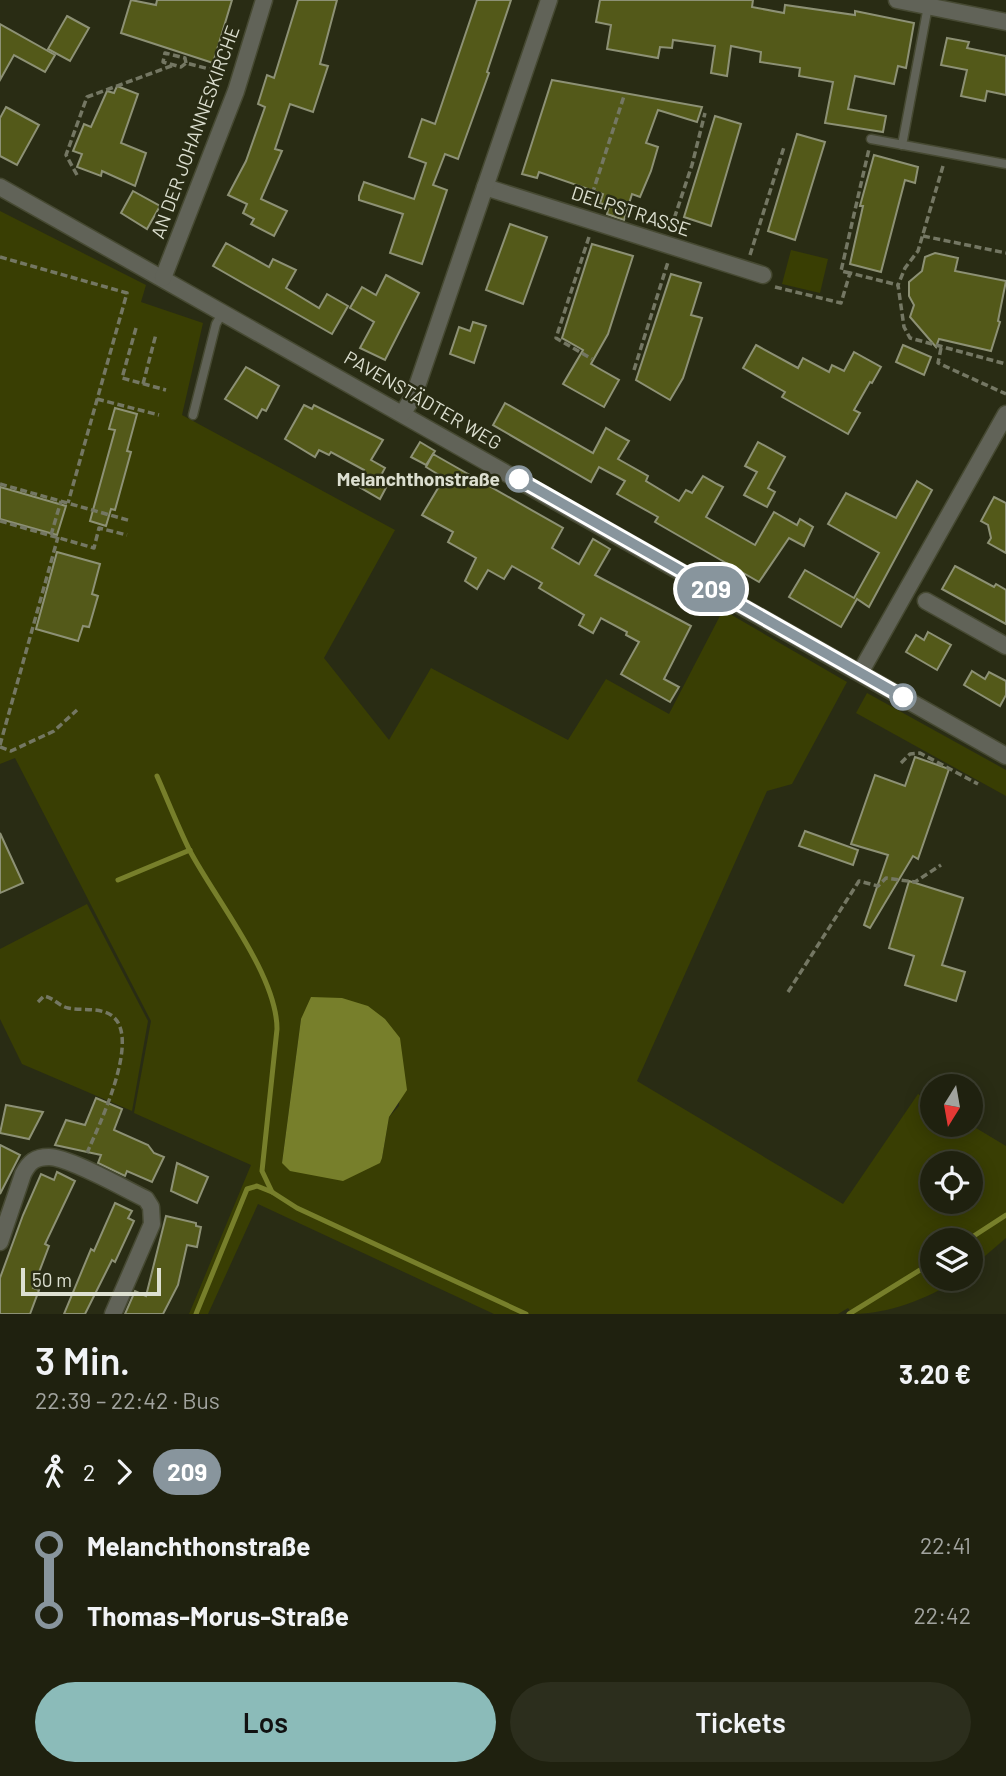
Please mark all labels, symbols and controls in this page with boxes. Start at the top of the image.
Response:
street label: AN DER JOHANNESKIRCHE [145,22,244,241]
street label: DELPSTRASSE [569,180,694,241]
street label: PAVENSTÄDTER WEG [341,345,506,454]
marker: Melanchthonstraße [506,466,532,492]
place label: Melanchthonstraße [337,467,500,490]
line badge: 209 [671,566,751,612]
text: 209 [691,574,731,603]
unlabelled marker [890,684,916,710]
north arrow [920,1074,984,1138]
map controls [920,1074,983,1291]
button: locate [920,1151,983,1214]
button: layers [920,1228,983,1291]
scale bar [21,1265,161,1297]
text: 50 m [32,1268,72,1291]
text: 3 Min. [35,1337,130,1383]
text: 3.20 € [899,1358,971,1389]
text: 22:39 – 22:42 · Bus [35,1386,220,1414]
icon: walk [35,1453,73,1491]
icon: forward [105,1453,143,1491]
text: 209 [167,1457,207,1486]
text: 2 [83,1458,95,1486]
text: Melanchthonstraße [87,1530,310,1561]
text: 22:41 [920,1531,971,1559]
text: Thomas-Morus-Straße [87,1600,349,1631]
text: 22:42 [914,1601,971,1629]
button: Los [35,1682,496,1762]
button: Tickets [510,1682,971,1762]

